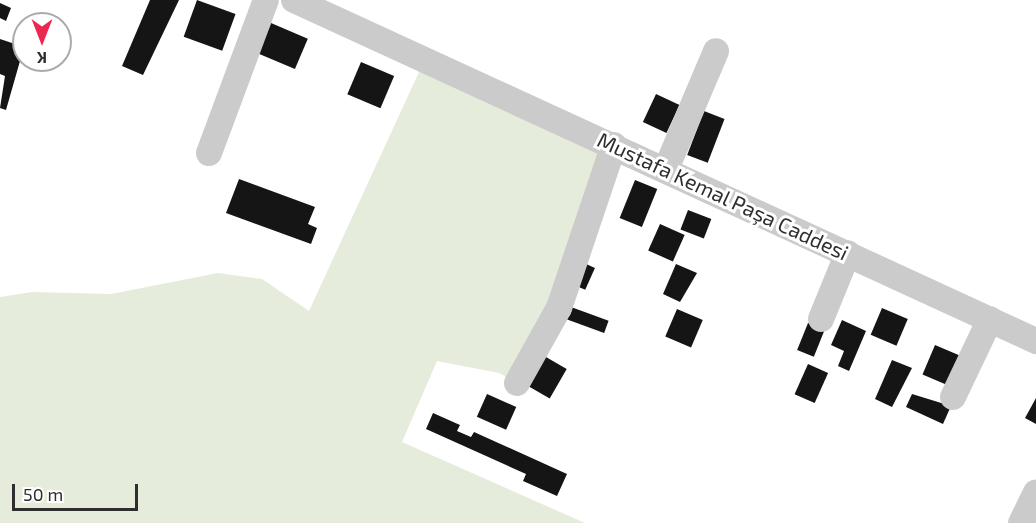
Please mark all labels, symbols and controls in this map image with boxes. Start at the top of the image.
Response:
north arrow [12,12,72,72]
text: K [37,49,47,68]
street label: Mustafa Kemal Paşa Caddesi [593,127,853,265]
scale bar [15,472,141,510]
text: 50 m [23,483,63,505]

